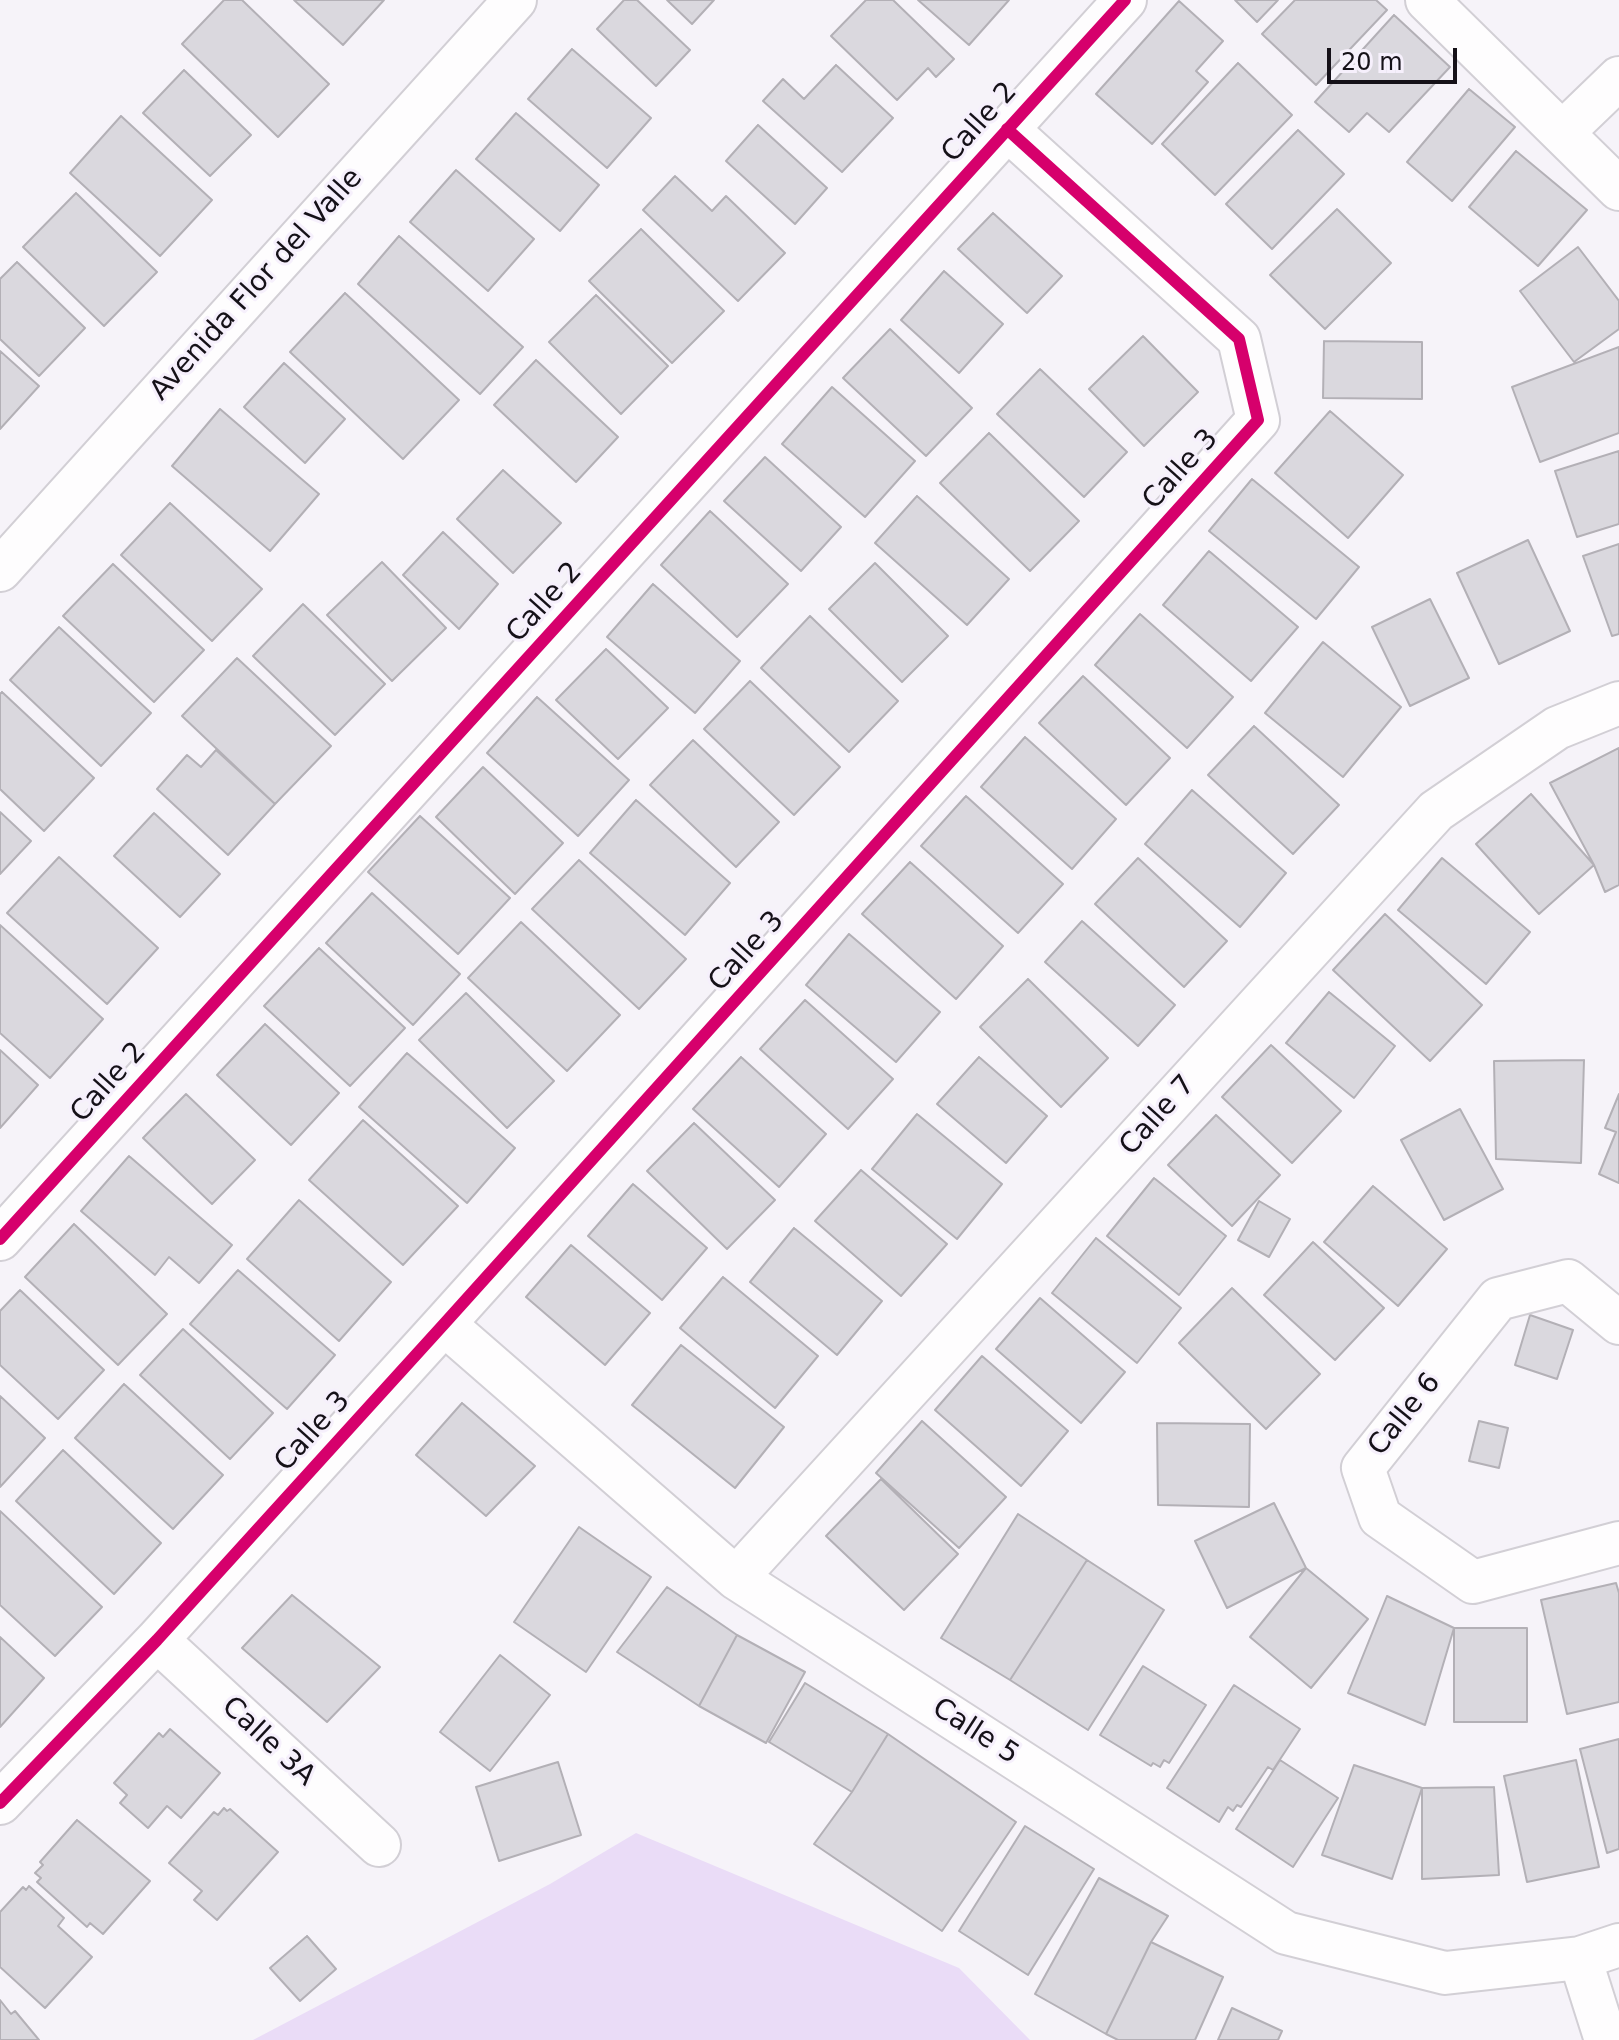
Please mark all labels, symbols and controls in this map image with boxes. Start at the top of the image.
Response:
scale bar [1331,32,1461,82]
text: 20 m [1341,48,1403,76]
street label: Calle 2 [935,76,1025,170]
street label: Avenida Flor del Valle [144,162,370,408]
street label: Calle 3 [1136,423,1226,517]
street label: Calle 2 [500,556,590,650]
street label: Calle 3 [702,905,792,999]
street label: Calle 2 [64,1036,154,1130]
street label: Calle 7 [1113,1069,1203,1163]
street label: Calle 6 [1362,1367,1448,1463]
street label: Calle 3 [268,1385,358,1479]
street label: Calle 3A [214,1690,322,1794]
street label: Calle 5 [926,1692,1024,1772]

